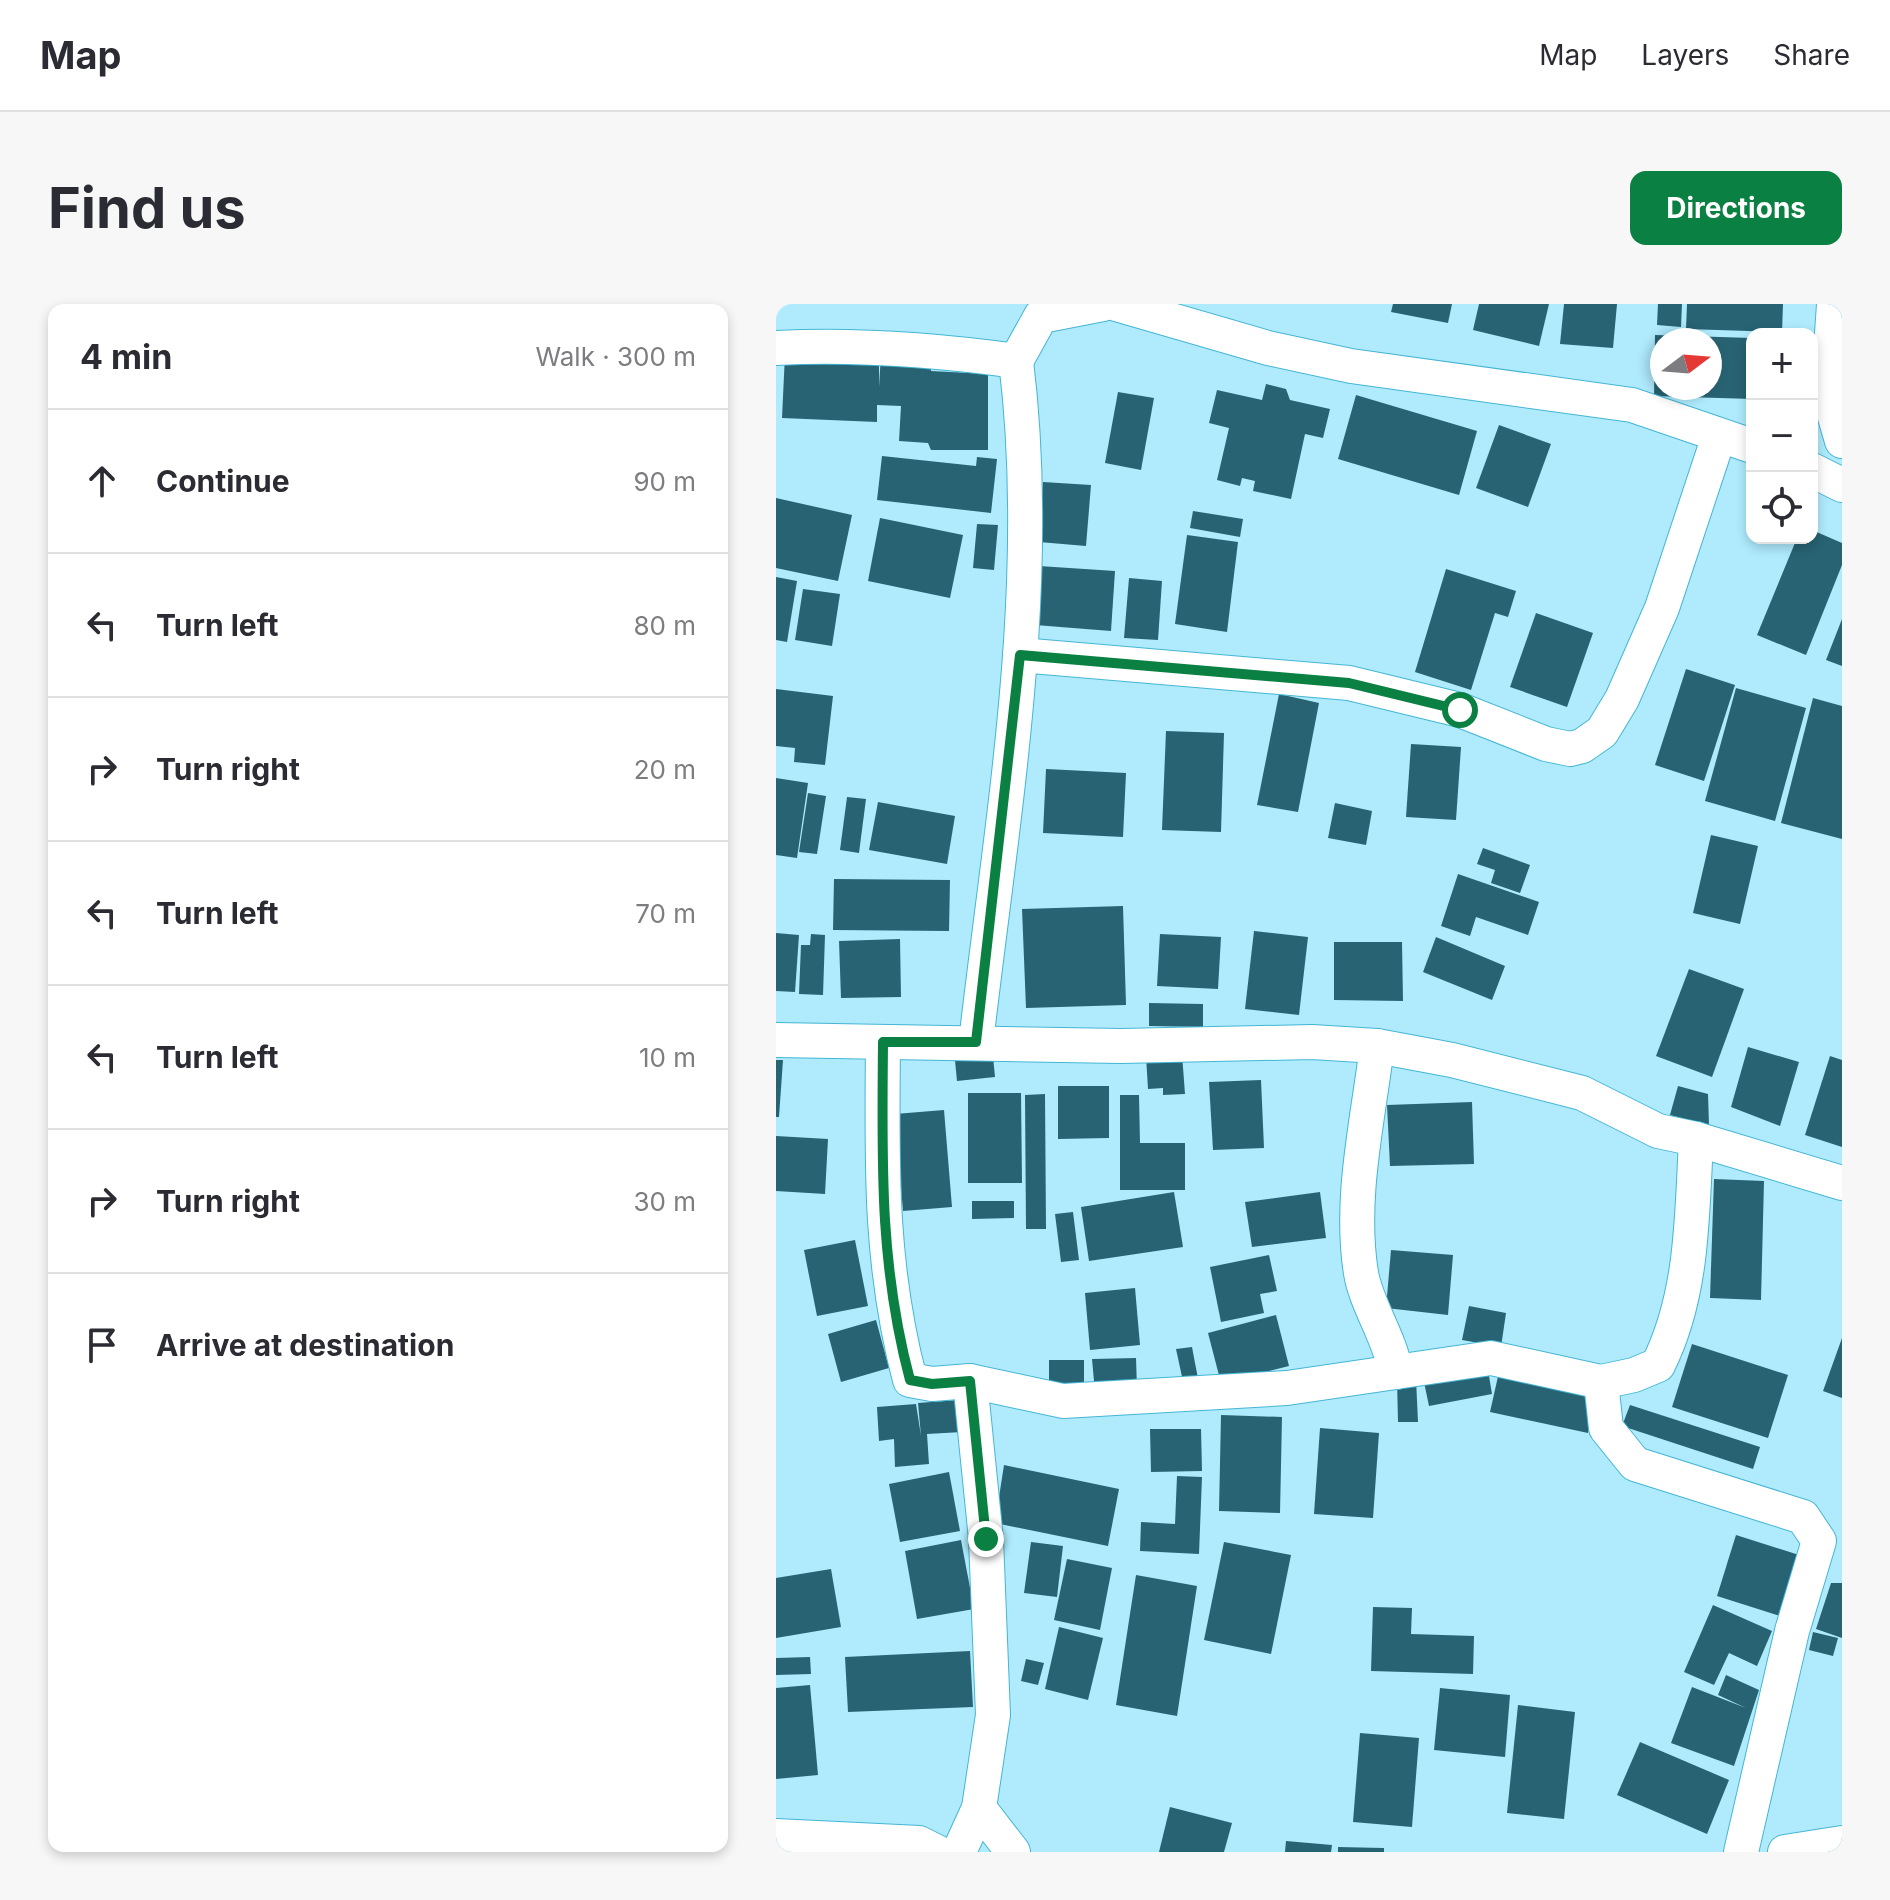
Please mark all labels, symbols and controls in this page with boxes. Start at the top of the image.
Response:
text: Map [40,32,121,78]
text: Map [1539,38,1597,72]
text: Layers [1641,38,1729,72]
text: Share [1773,38,1850,72]
button: Directions [1630,171,1842,245]
text: Find us [48,174,246,242]
north arrow [1650,328,1722,400]
map controls [1746,328,1818,544]
button: + [1746,328,1818,400]
text: 4 min [80,336,172,377]
text: Walk · 300 m [535,341,696,372]
button: − [1746,400,1818,472]
icon: ahead [80,459,124,503]
text: Continue [156,463,290,499]
text: 90 m [633,466,696,497]
button: locate [1746,472,1818,544]
icon: left [80,603,124,647]
text: Turn left [156,607,278,643]
text: 80 m [633,610,696,641]
route start [1442,692,1478,728]
icon: right [80,747,124,791]
text: Turn right [156,751,300,787]
text: 20 m [634,754,696,785]
icon: left [80,891,124,935]
text: Turn left [156,895,278,931]
text: 70 m [635,898,696,929]
icon: left [80,1035,124,1079]
text: Turn left [156,1039,278,1075]
text: 10 m [639,1042,696,1073]
icon: right [80,1179,124,1223]
text: Turn right [156,1183,300,1219]
text: 30 m [633,1186,696,1217]
icon: arrive [80,1323,124,1367]
text: Arrive at destination [156,1327,454,1363]
route end [968,1521,1004,1557]

